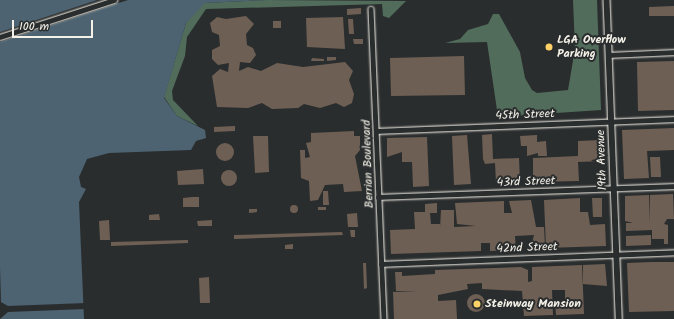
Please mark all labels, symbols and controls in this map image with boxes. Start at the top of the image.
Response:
scale bar [14,12,95,38]
text: 100 m [19,17,49,36]
place label: LGA Overflow Parking [557,33,626,61]
marker: LGA Overflow Parking [544,42,554,52]
street label: 45th Street [495,107,555,123]
street label: Berrian Boulevard [359,120,377,208]
street label: 19th Avenue [594,129,610,191]
street label: 43rd Street [496,174,556,190]
street label: 42nd Street [496,240,558,256]
place label: Steinway Mansion [485,297,581,311]
marker: Steinway Mansion [472,299,482,309]

